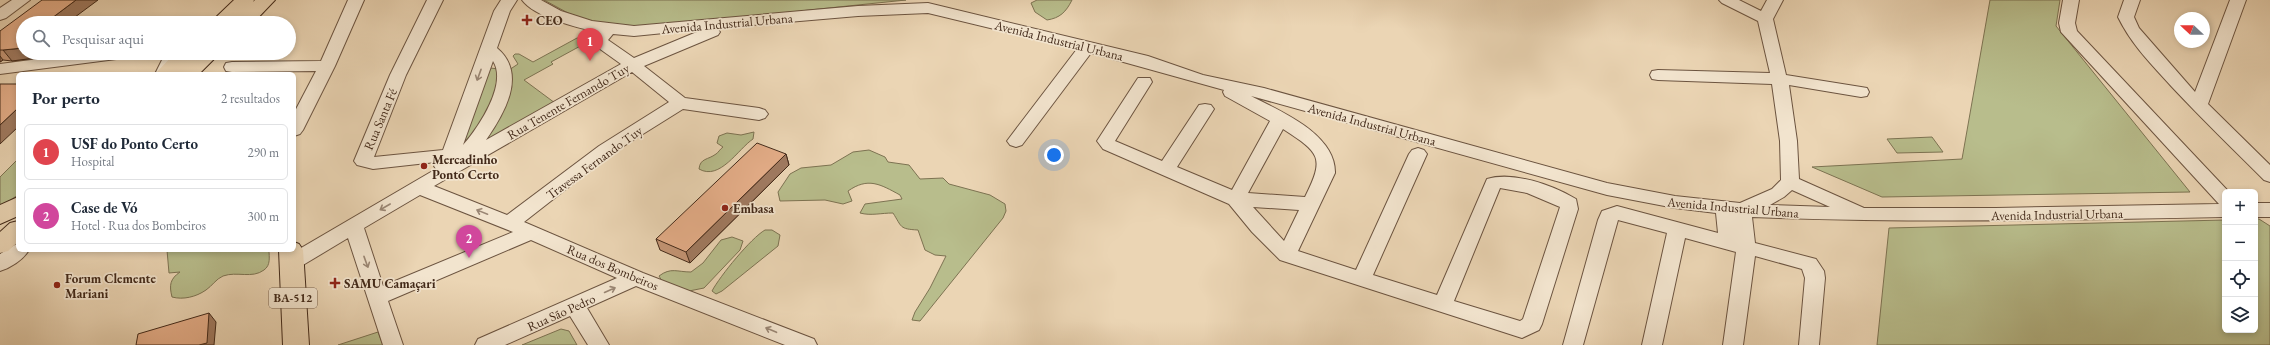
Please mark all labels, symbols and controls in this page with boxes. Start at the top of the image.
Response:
street label: Avenida Industrial Urbana [660,9,794,38]
place label: CEO [536,12,563,29]
north arrow [2174,12,2210,48]
marker: CEO [521,14,533,26]
search box [16,16,296,60]
street label: Avenida Industrial Urbana [992,16,1126,65]
icon: search [30,27,52,49]
pin: 1 [577,28,603,61]
text: Pesquisar aqui [62,29,144,48]
street label: Rua Tenente Fernando Tuy [504,59,633,143]
one-way arrow [475,68,483,80]
street label: Rua Santa Fé [360,86,401,153]
text: Por perto [32,87,100,109]
text: 2 resultados [221,90,280,107]
street label: Avenida Industrial Urbana [1305,99,1439,150]
street label: Travessa Fernando Tuy [543,122,646,203]
text: USF do Ponto Certo [71,134,198,153]
text: 1 [43,144,49,161]
text: 290 m [248,144,279,161]
your location [1044,145,1064,165]
place label: Mercadinho Ponto Certo [432,151,500,183]
text: Hospital [71,153,115,170]
marker: Mercadinho Ponto Certo [419,161,429,171]
map controls [2222,189,2258,333]
button: + [2222,189,2258,225]
street label: Avenida Industrial Urbana [1665,193,1800,222]
text: Case de Vó [71,198,137,217]
place label: Embasa [733,200,774,217]
one-way arrow [379,203,391,211]
marker: Embasa [720,203,730,213]
street label: Avenida Industrial Urbana [1990,205,2124,224]
text: 2 [43,208,49,225]
text: 300 m [248,208,279,225]
one-way arrow [477,208,489,216]
text: Hotel · Rua dos Bombeiros [71,217,206,234]
pin: 2 [456,225,482,258]
button: − [2222,225,2258,261]
street label: Rua dos Bombeiros [564,241,661,294]
one-way arrow [363,256,370,269]
button: locate [2222,261,2258,297]
place label: Forum Clemente Mariani [65,270,156,302]
place label: SAMU Camaçari [344,275,436,292]
marker: SAMU Camaçari [329,277,341,289]
marker: Forum Clemente Mariani [52,280,62,290]
one-way arrow [604,286,616,293]
road number: BA-512 [269,288,317,308]
street label: Rua São Pedro [524,290,598,335]
button: layers [2222,297,2258,333]
one-way arrow [766,326,778,333]

